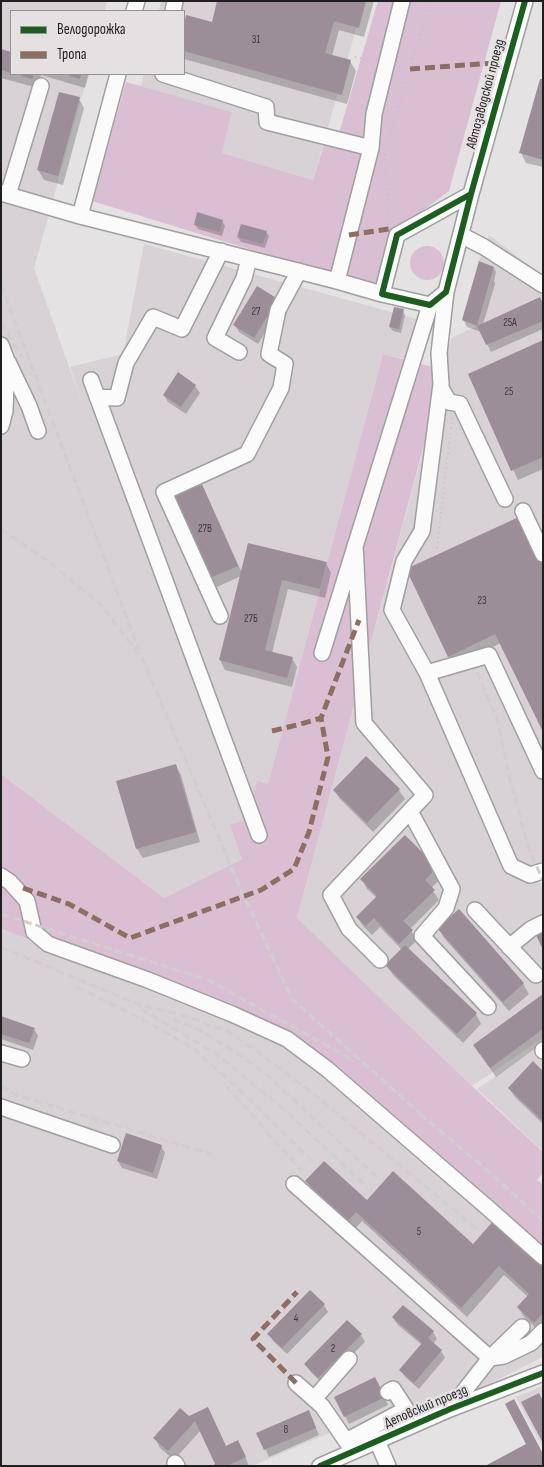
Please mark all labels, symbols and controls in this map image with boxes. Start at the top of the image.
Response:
legend [10,10,185,75]
text: Велодорожка [57,20,126,39]
house number: 31 [252,33,260,47]
street label: Автозаводской проезд [463,37,509,151]
text: Тропа [57,45,87,64]
house number: 27 [252,305,260,319]
house number: 25А [503,316,517,330]
house number: 25 [505,385,513,399]
house number: 27В [198,522,212,536]
house number: 23 [477,594,487,608]
house number: 27Б [244,612,258,626]
house number: 5 [417,1225,421,1239]
house number: 4 [294,1312,298,1326]
house number: 2 [331,1342,335,1356]
street label: Деповский проезд [382,1382,470,1432]
house number: 8 [284,1423,288,1437]

